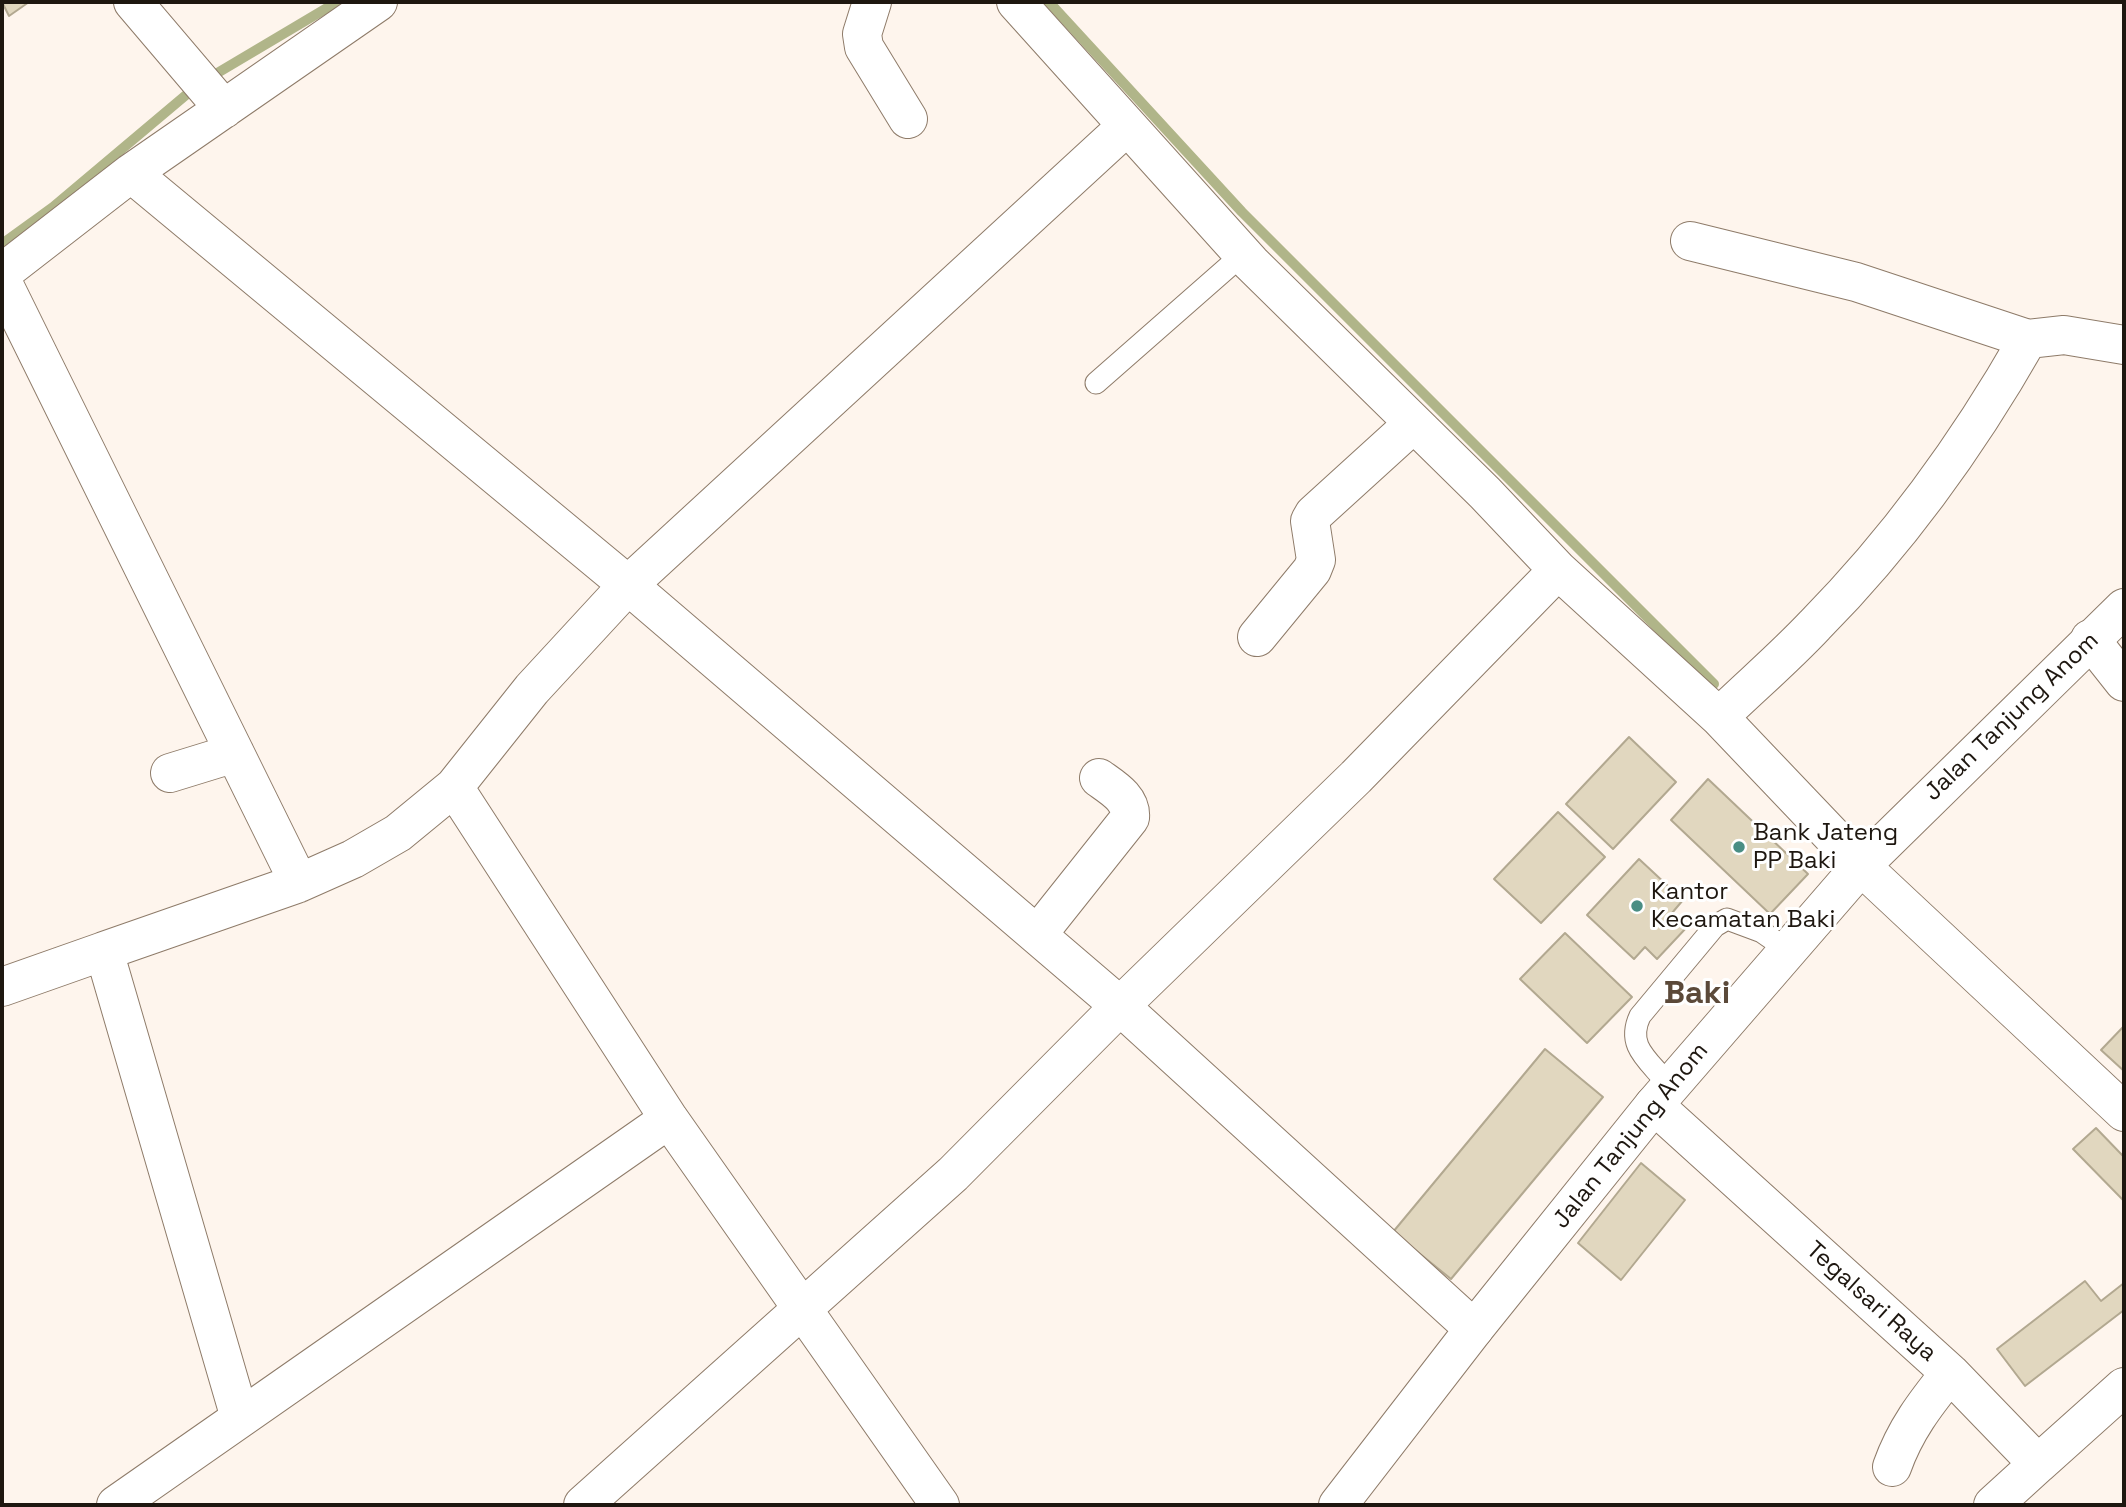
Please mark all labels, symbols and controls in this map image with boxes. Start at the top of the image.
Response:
street label: Jalan Tanjung Anom [1919,626,2105,808]
place label: Bank Jateng PP Baki [1753,819,1898,875]
marker: Bank Jateng PP Baki [1731,839,1747,855]
place label: Kantor Kecamatan Baki [1651,878,1835,934]
marker: Kantor Kecamatan Baki [1629,898,1645,914]
district label: Baki [1664,975,1730,1013]
street label: Jalan Tanjung Anom [1547,1037,1715,1235]
street label: Tegalsari Raya [1800,1236,1942,1368]

